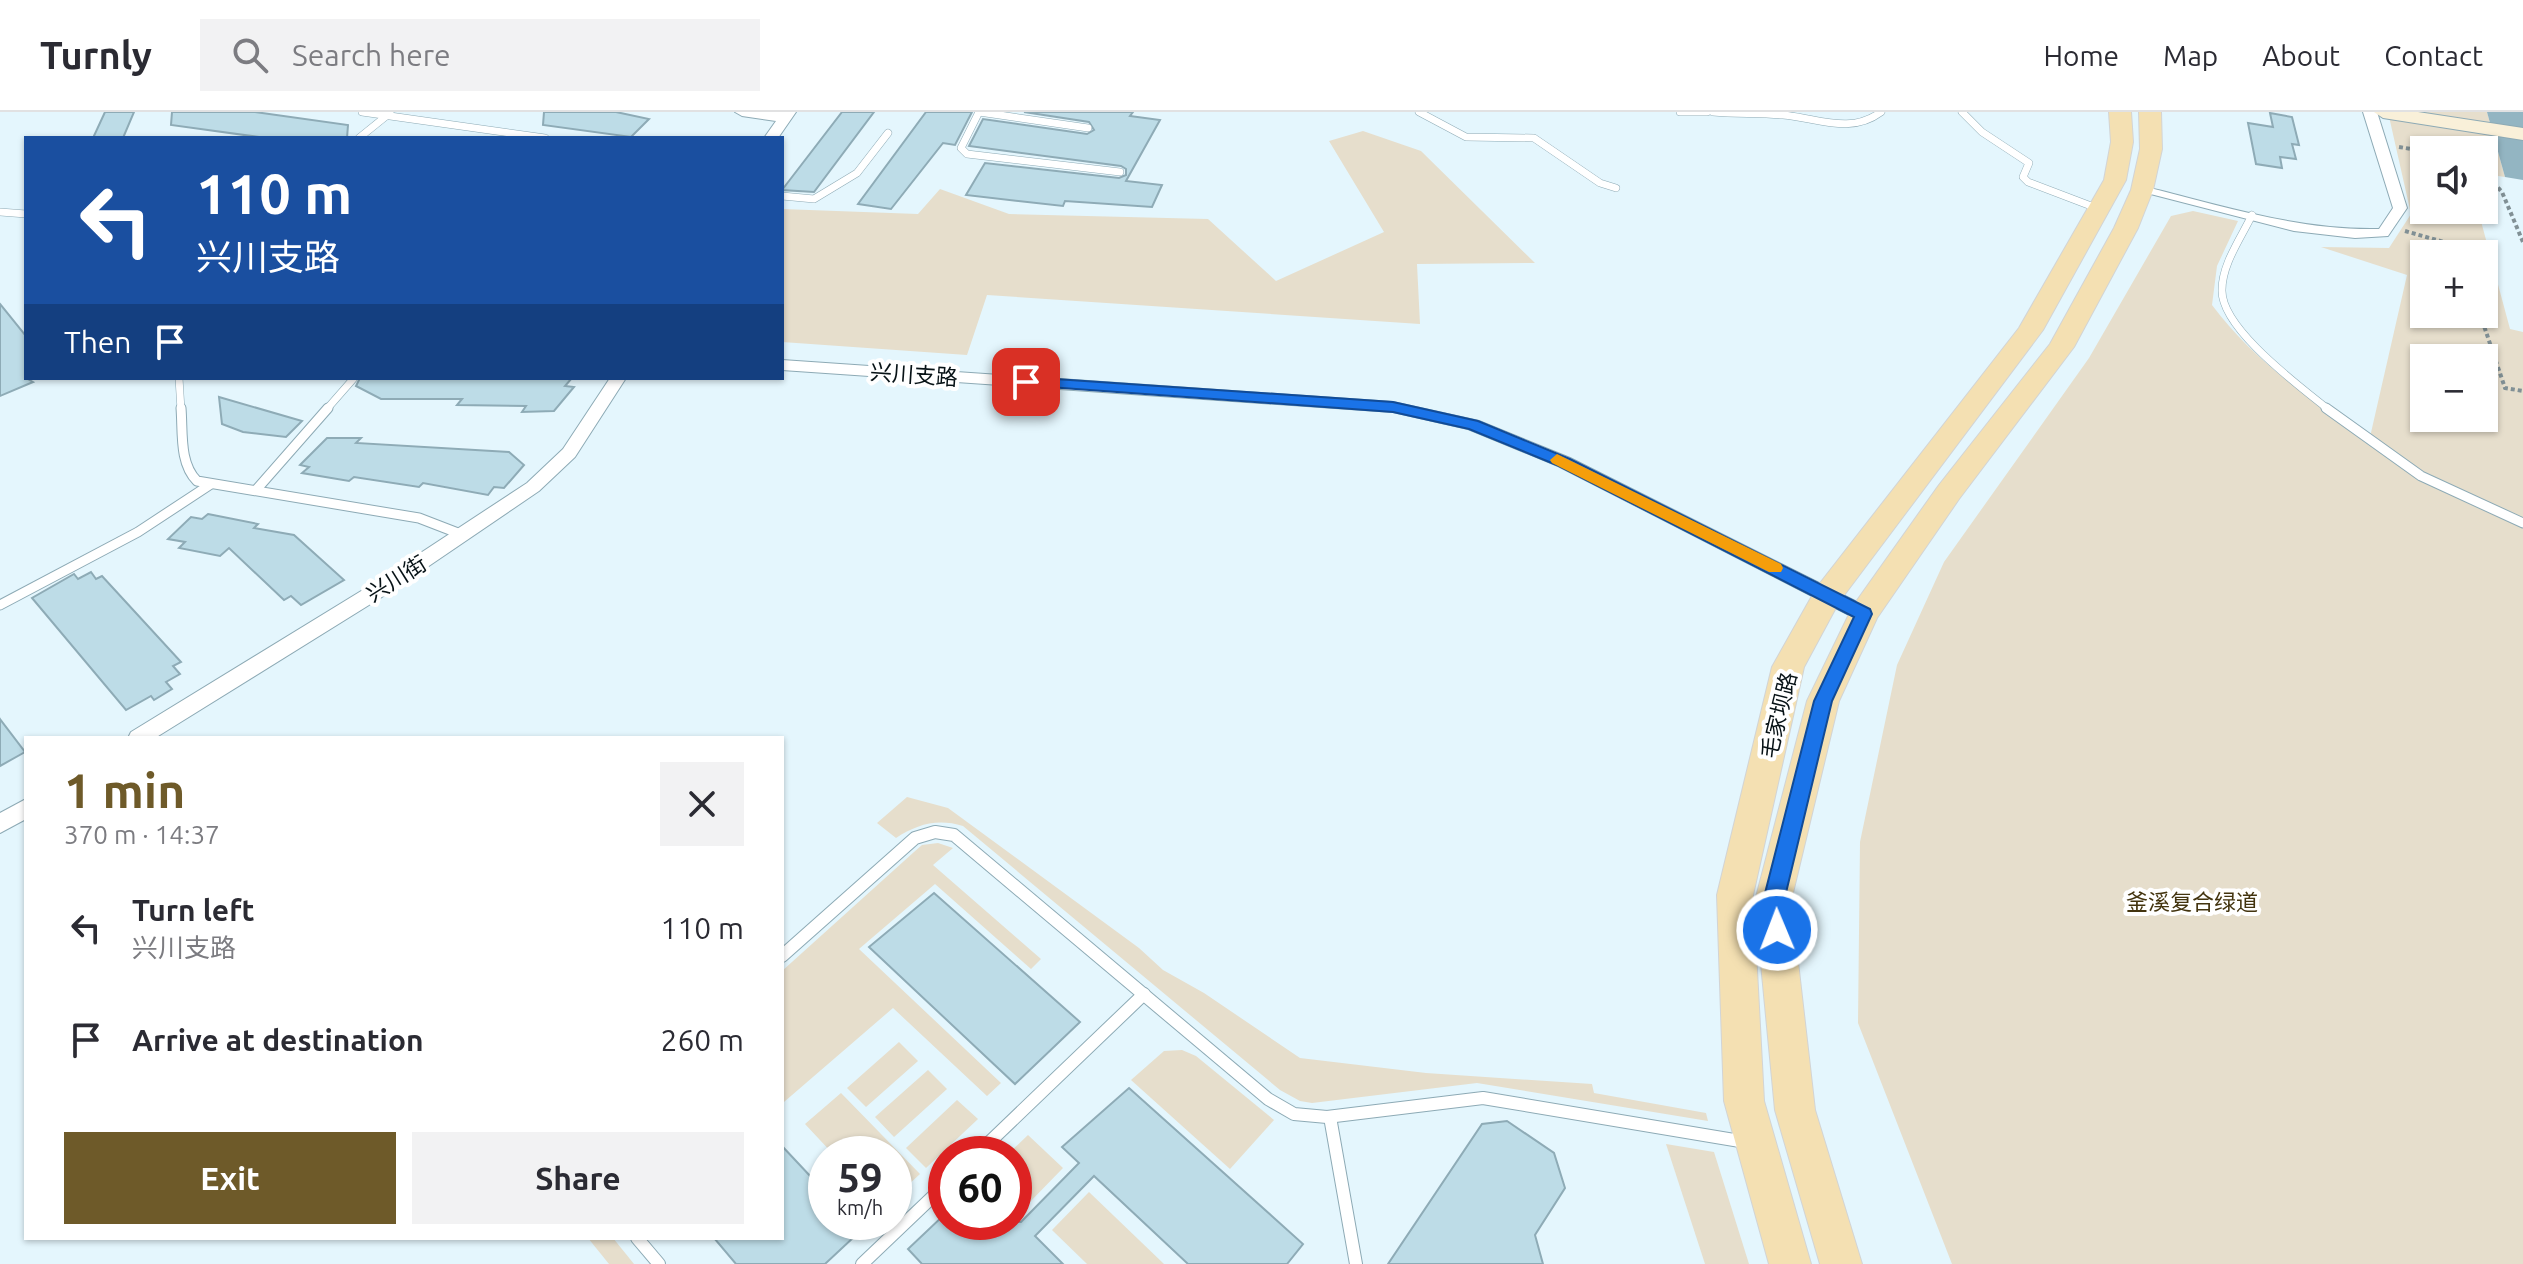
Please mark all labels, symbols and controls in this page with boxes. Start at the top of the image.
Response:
search box [200,19,760,91]
icon: search [228,33,272,77]
text: Turnly [40,34,152,76]
text: Search here [292,38,451,72]
text: Home [2044,40,2119,71]
text: Map [2163,40,2218,71]
text: About [2262,40,2340,71]
text: Contact [2384,40,2483,71]
map controls [2410,136,2498,432]
button: sound [2410,136,2498,224]
text: 110 m [196,162,352,225]
icon: left [64,168,168,272]
text: 兴川支路 [196,236,340,277]
button: + [2410,240,2498,328]
icon: arrive [148,320,192,364]
text: Then [64,325,132,359]
button: − [2410,344,2498,432]
pin [992,348,1060,416]
street label: 兴川支路 [869,358,959,390]
icon: arrive [1004,360,1048,404]
street label: 兴川街 [361,550,431,606]
street label: 毛家坝路 [1755,669,1801,761]
button: close [660,762,744,846]
text: 1 min [64,763,185,817]
text: 370 m · 14:37 [64,820,220,849]
position arrow [1735,888,1819,972]
park label: 釜溪复合绿道 [2126,889,2258,914]
text: Turn left [132,893,254,927]
icon: left [64,906,108,950]
text: 110 m [660,911,744,945]
text: 兴川支路 [132,933,236,962]
icon: arrive [64,1018,108,1062]
text: Arrive at destination [132,1023,424,1057]
text: 260 m [660,1023,744,1057]
button: Exit [64,1132,396,1224]
button: Share [412,1132,744,1224]
speed limit sign: 60 [928,1136,1032,1240]
text: 59 [837,1155,883,1200]
text: km/h [837,1196,883,1219]

